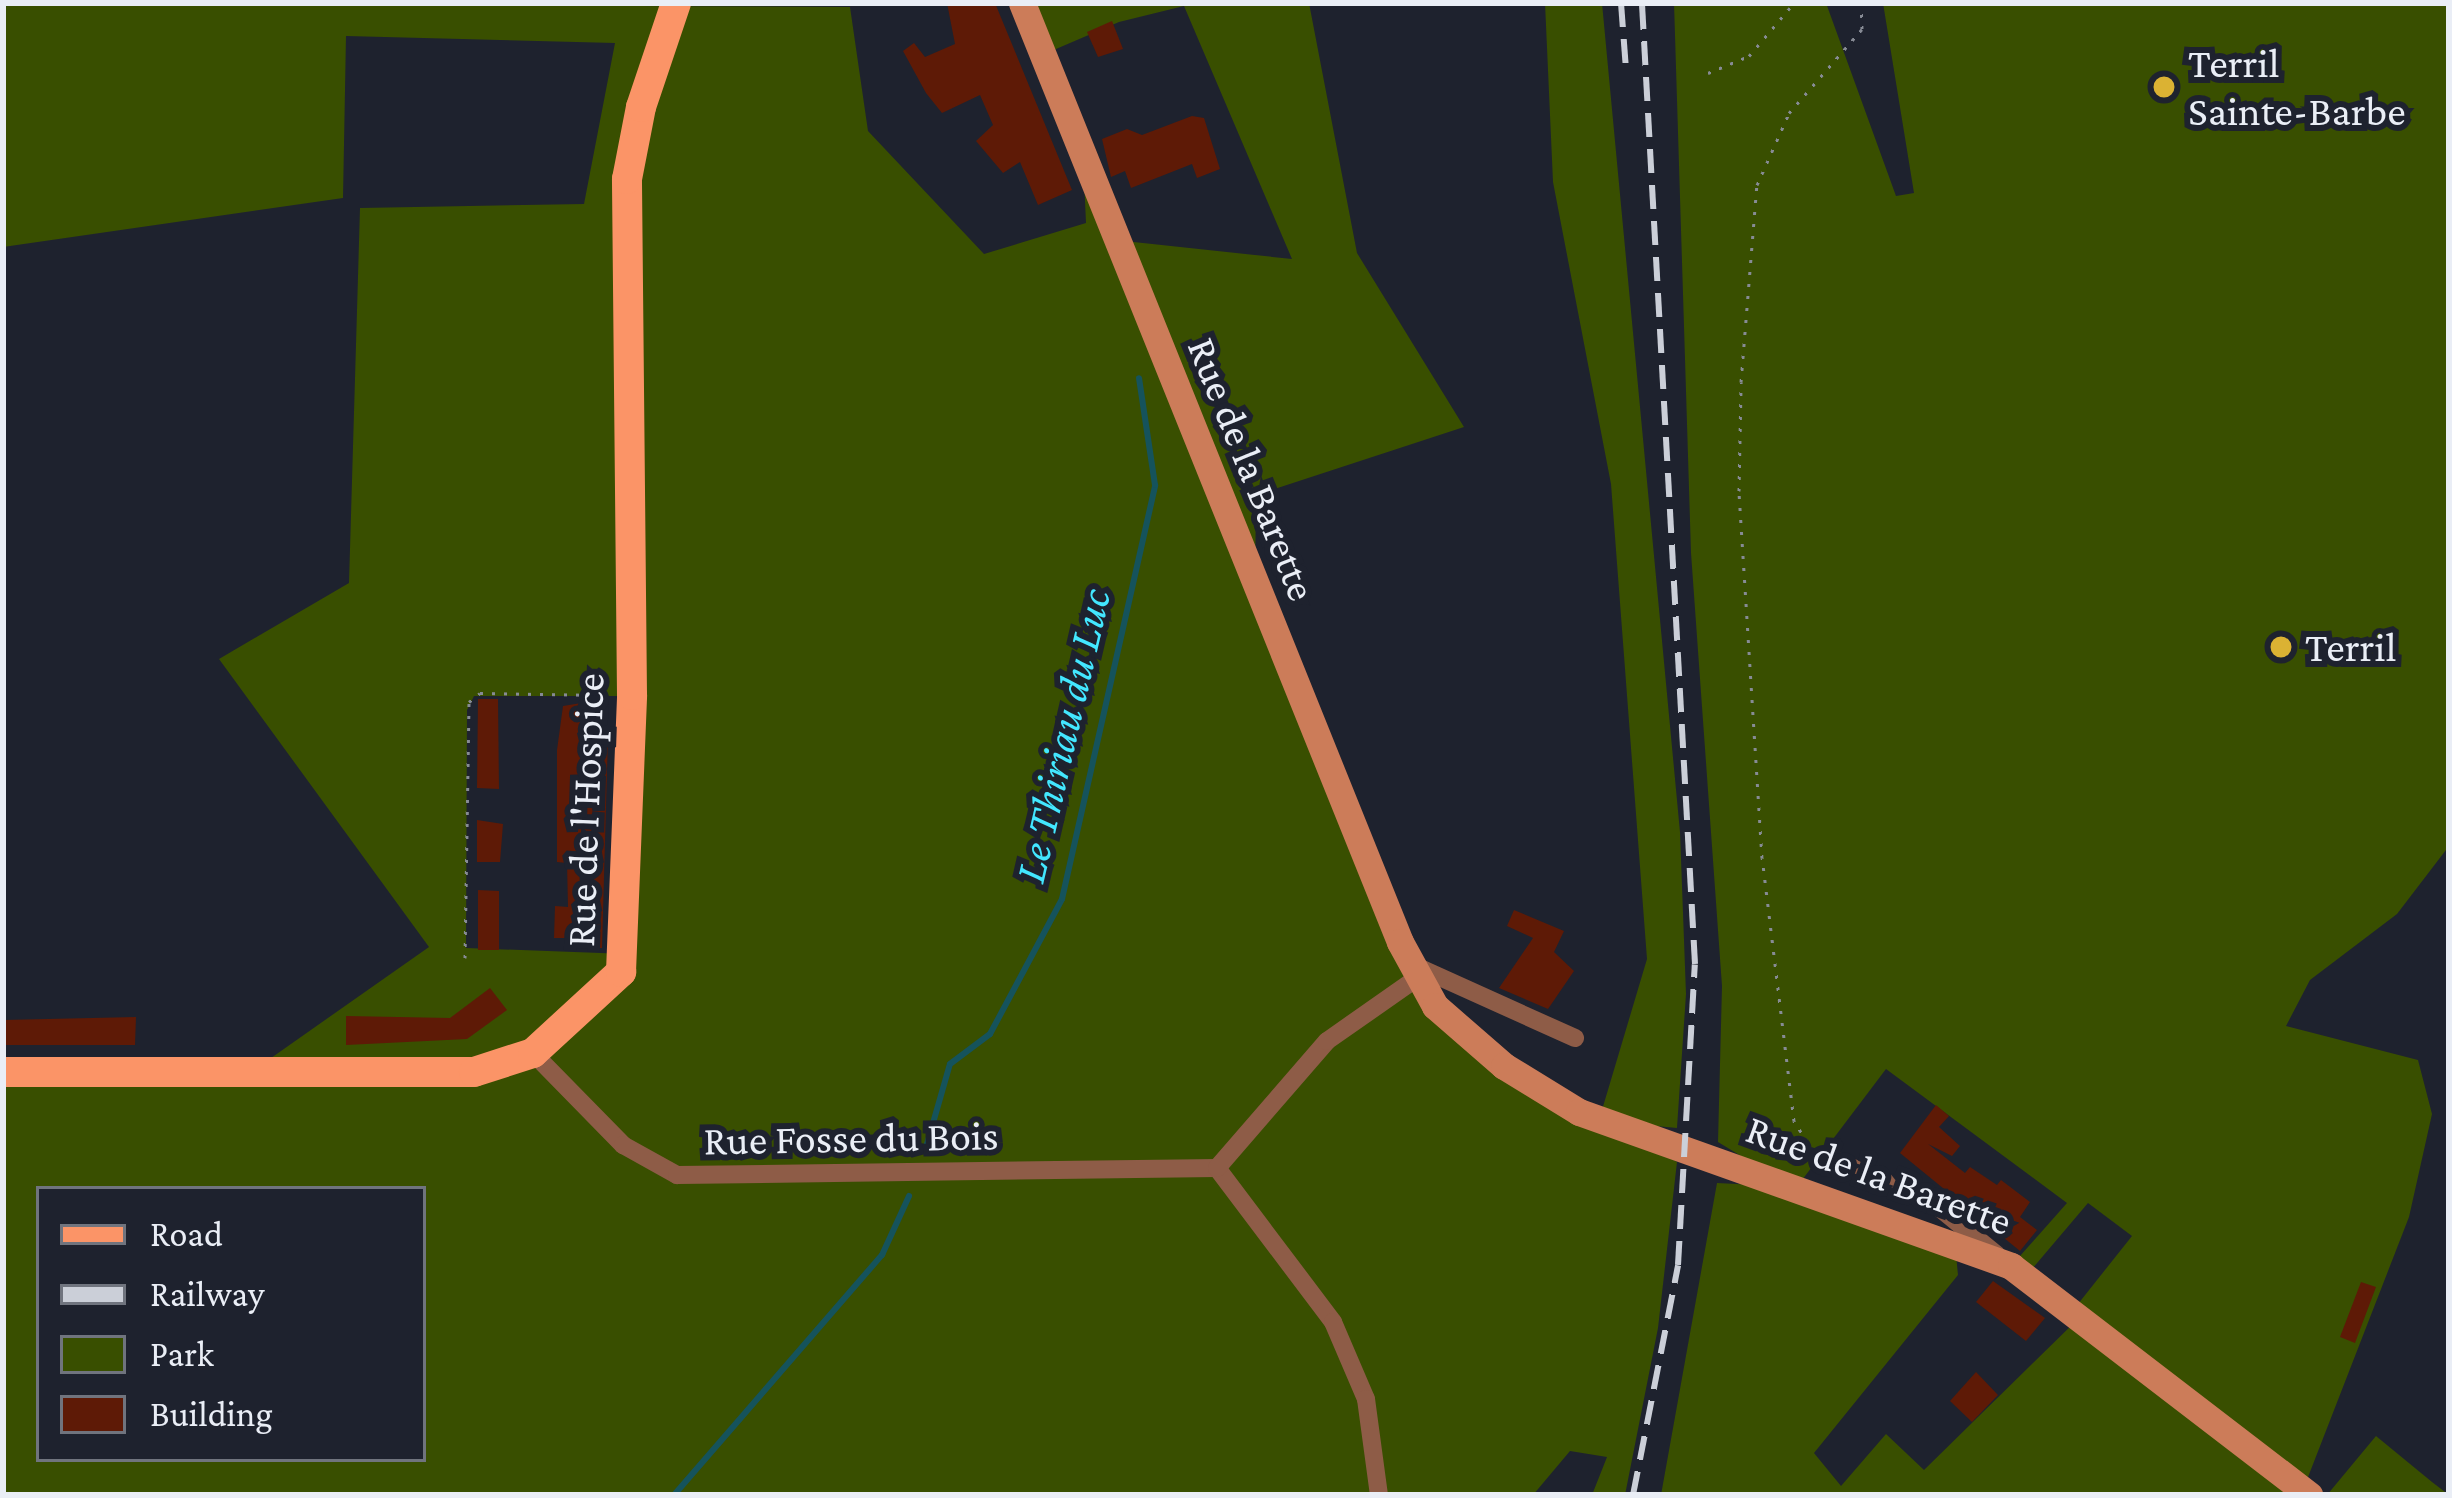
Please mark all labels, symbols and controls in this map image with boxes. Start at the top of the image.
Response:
place label: Terril Sainte-Barbe [2188,38,2406,136]
marker: Terril Sainte-Barbe [2151,74,2177,100]
street label: Rue de la Barette [1176,330,1328,608]
water label: Le Thiriau du Luc [1003,584,1123,888]
place label: Terril [2305,622,2397,672]
marker: Terril [2268,634,2294,660]
street label: Rue de l'Hospice [555,672,615,948]
street label: Rue de la Barette [1739,1104,2019,1246]
street label: Rue Fosse du Bois [703,1110,999,1166]
legend [36,1186,426,1462]
text: Road [150,1214,223,1254]
text: Railway [150,1274,265,1314]
text: Park [150,1334,214,1374]
text: Building [150,1394,273,1434]

